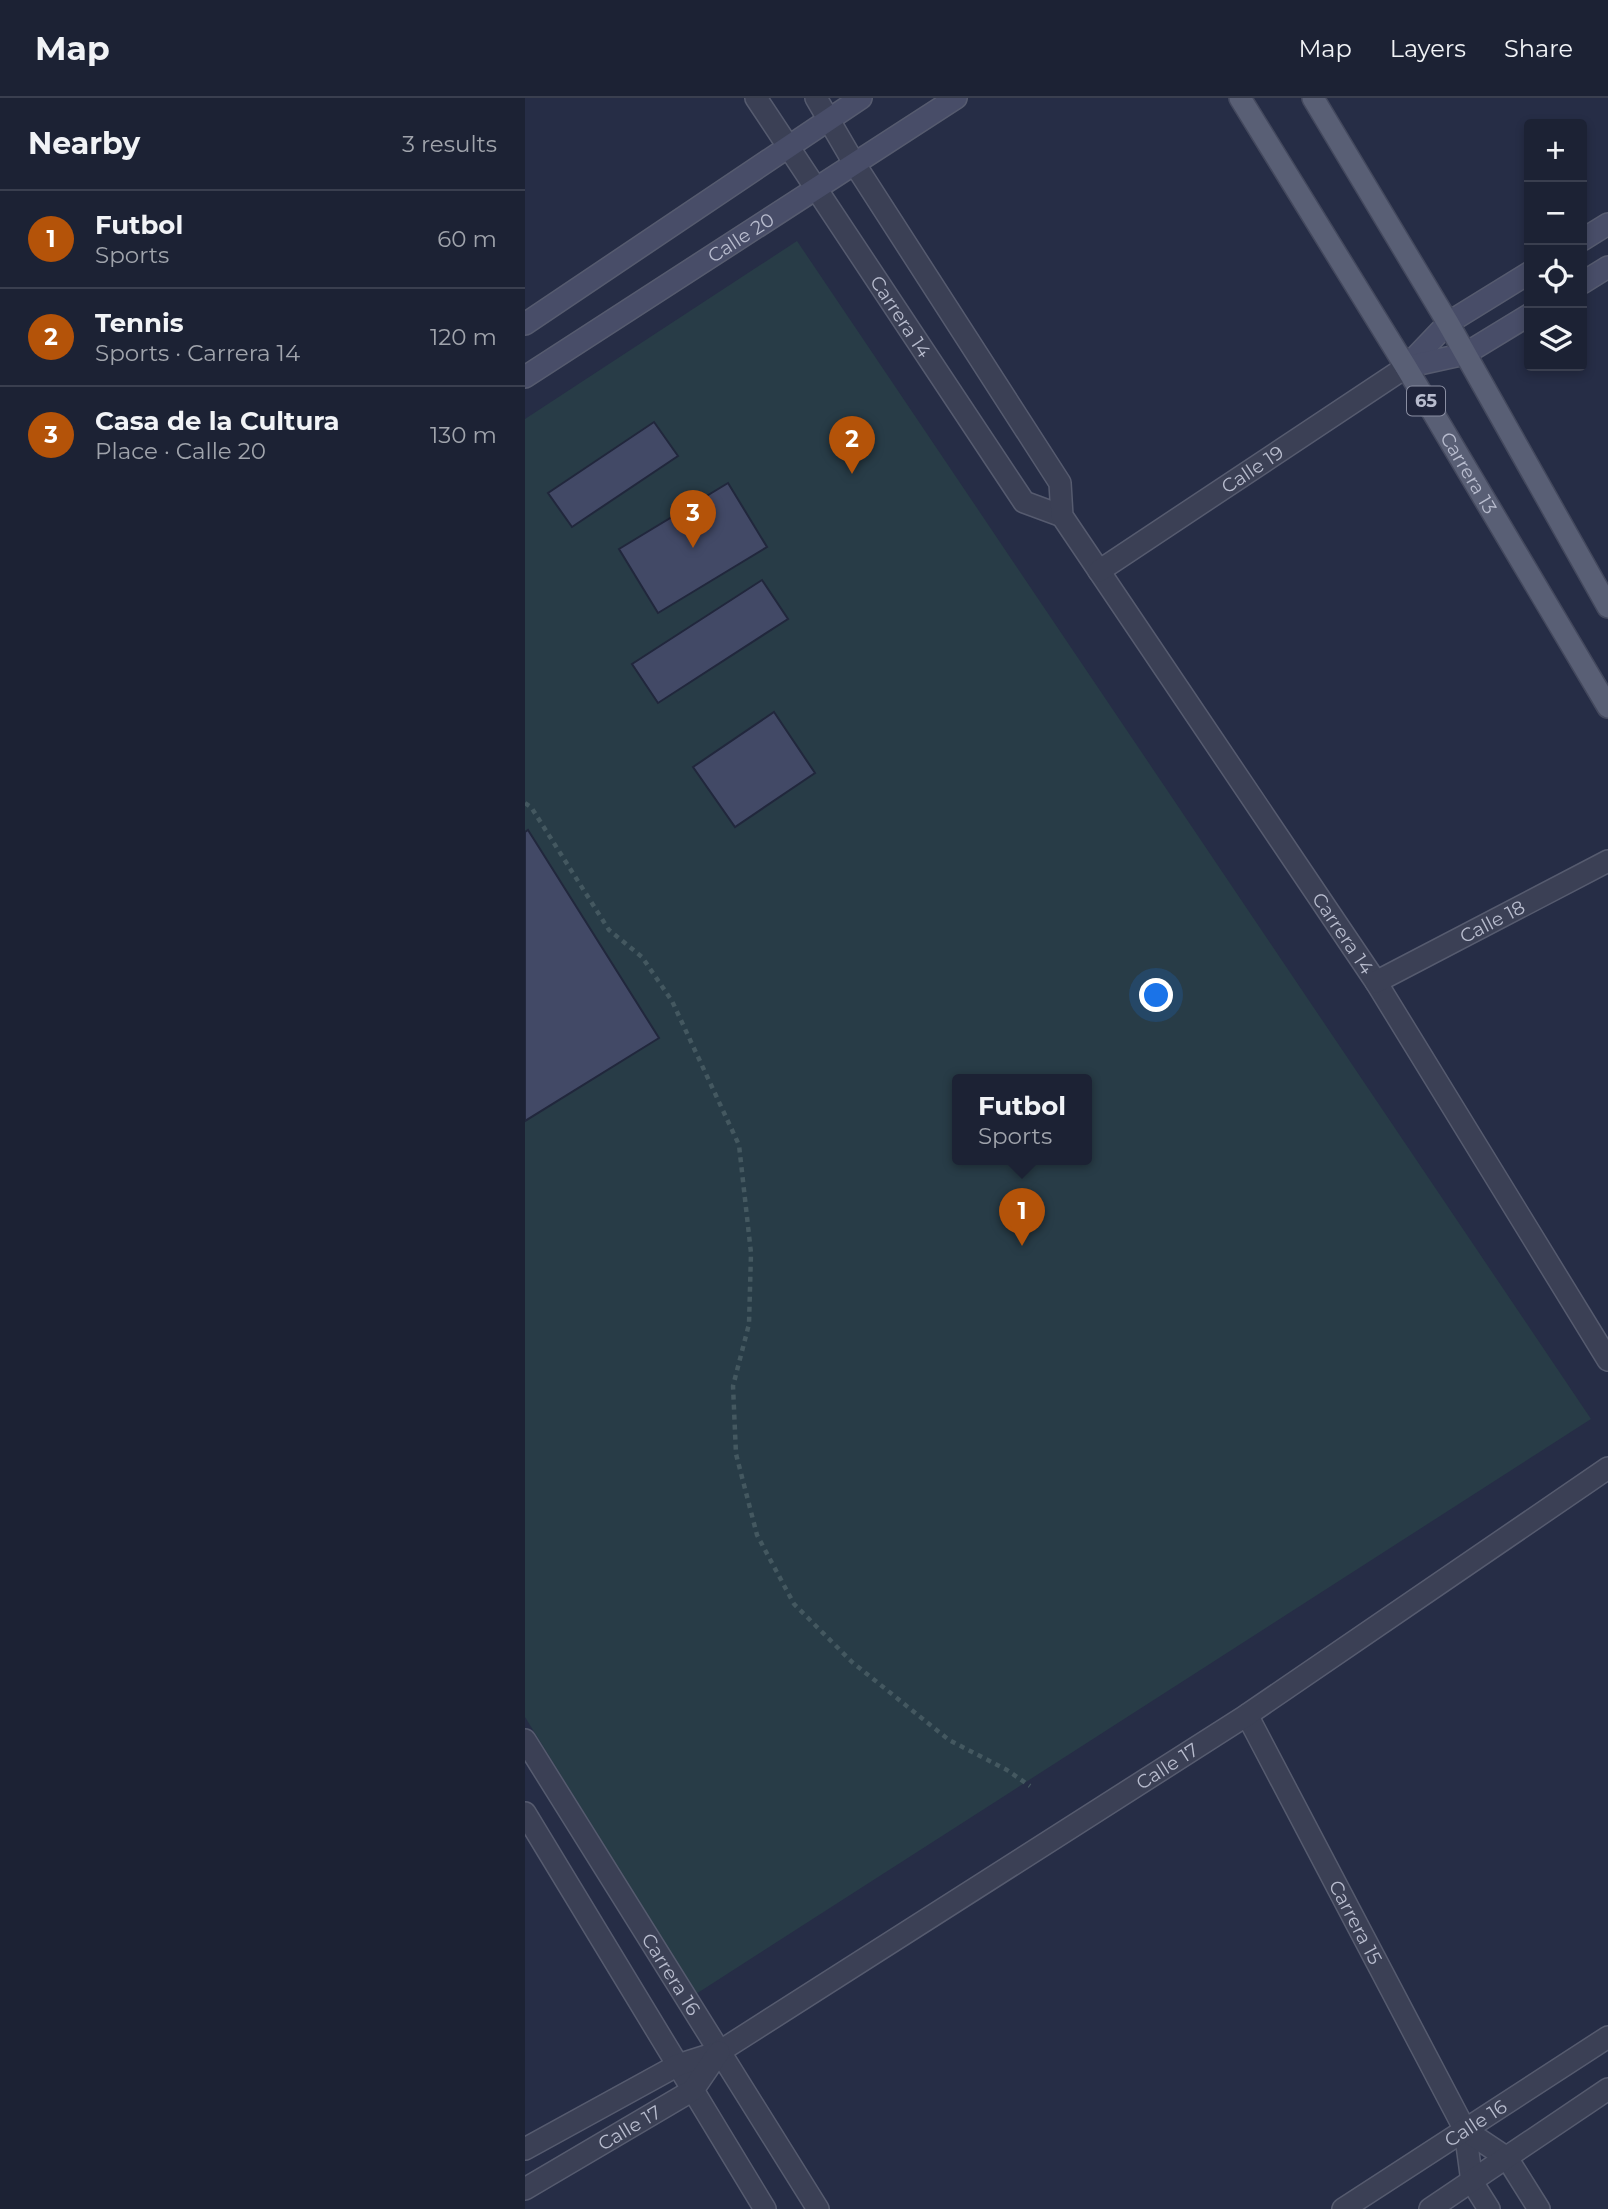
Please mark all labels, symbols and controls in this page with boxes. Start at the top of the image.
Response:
text: Map [35,28,110,68]
text: Map [1298,34,1352,63]
text: Layers [1390,34,1466,63]
text: Share [1504,34,1573,63]
map controls [1524,119,1587,371]
button: + [1524,119,1587,182]
text: Nearby [28,125,140,162]
text: 3 results [402,130,497,158]
button: − [1524,182,1587,245]
street label: Calle 20 [703,207,778,267]
text: Futbol [95,209,183,241]
text: 1 [46,225,56,253]
text: 60 m [437,225,497,253]
text: Sports [95,241,169,269]
button: locate [1524,245,1587,308]
street label: Carrera 14 [865,271,936,362]
text: Tennis [95,307,184,339]
button: layers [1524,308,1587,371]
text: 2 [44,323,58,351]
text: 120 m [430,323,497,351]
text: Sports · Carrera 14 [95,339,300,367]
road number: 65 [1407,386,1445,416]
text: Casa de la Cultura [95,405,340,437]
pin: 2 [829,416,875,474]
text: 3 [44,421,58,449]
text: 130 m [430,421,497,449]
street label: Carrera 13 [1436,427,1502,518]
text: Place · Calle 20 [95,437,266,465]
street label: Calle 19 [1217,440,1288,498]
pin: 3 [670,490,716,548]
street label: Carrera 14 [1307,888,1379,979]
street label: Calle 18 [1456,895,1529,948]
your location [1139,978,1173,1012]
popup [952,1074,1092,1165]
text: Futbol [978,1090,1066,1122]
text: Sports [978,1122,1052,1150]
pin: 1 [999,1188,1045,1246]
street label: Calle 17 [1132,1738,1202,1794]
street label: Carrera 15 [1324,1876,1387,1968]
street label: Carrera 16 [637,1929,705,2019]
street label: Calle 16 [1440,2094,1511,2152]
street label: Calle 17 [594,2100,665,2155]

